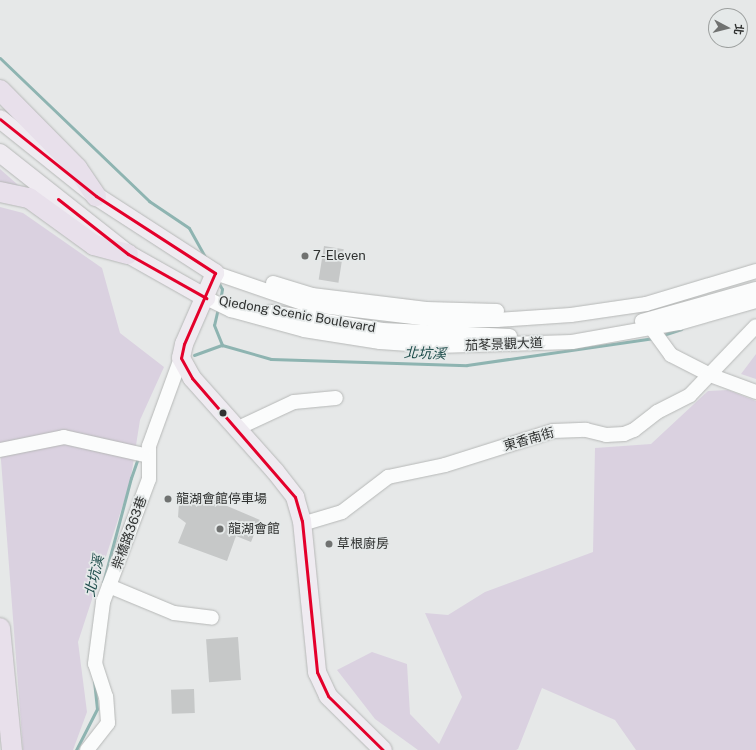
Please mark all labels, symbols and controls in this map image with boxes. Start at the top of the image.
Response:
north arrow [708,8,748,48]
text: 北 [732,23,746,36]
place label: 7-Eleven [313,248,366,264]
marker: 7-Eleven [300,251,310,261]
street label: Qiedong Scenic Boulevard [217,294,377,336]
street label: 茄苳景觀大道 [465,336,543,354]
water label: 北坑溪 [404,344,446,362]
unlabelled marker [218,408,228,418]
street label: 東香南街 [502,425,556,455]
place label: 龍湖會館停車場 [176,491,267,507]
street label: 柴橋路363巷 [110,494,150,572]
marker: 龍湖會館停車場 [163,494,173,504]
place label: 龍湖會館 [228,521,280,537]
marker: 龍湖會館 [215,524,225,534]
place label: 草根廚房 [337,536,389,552]
marker: 草根廚房 [324,539,334,549]
water label: 北坑溪 [81,554,107,598]

